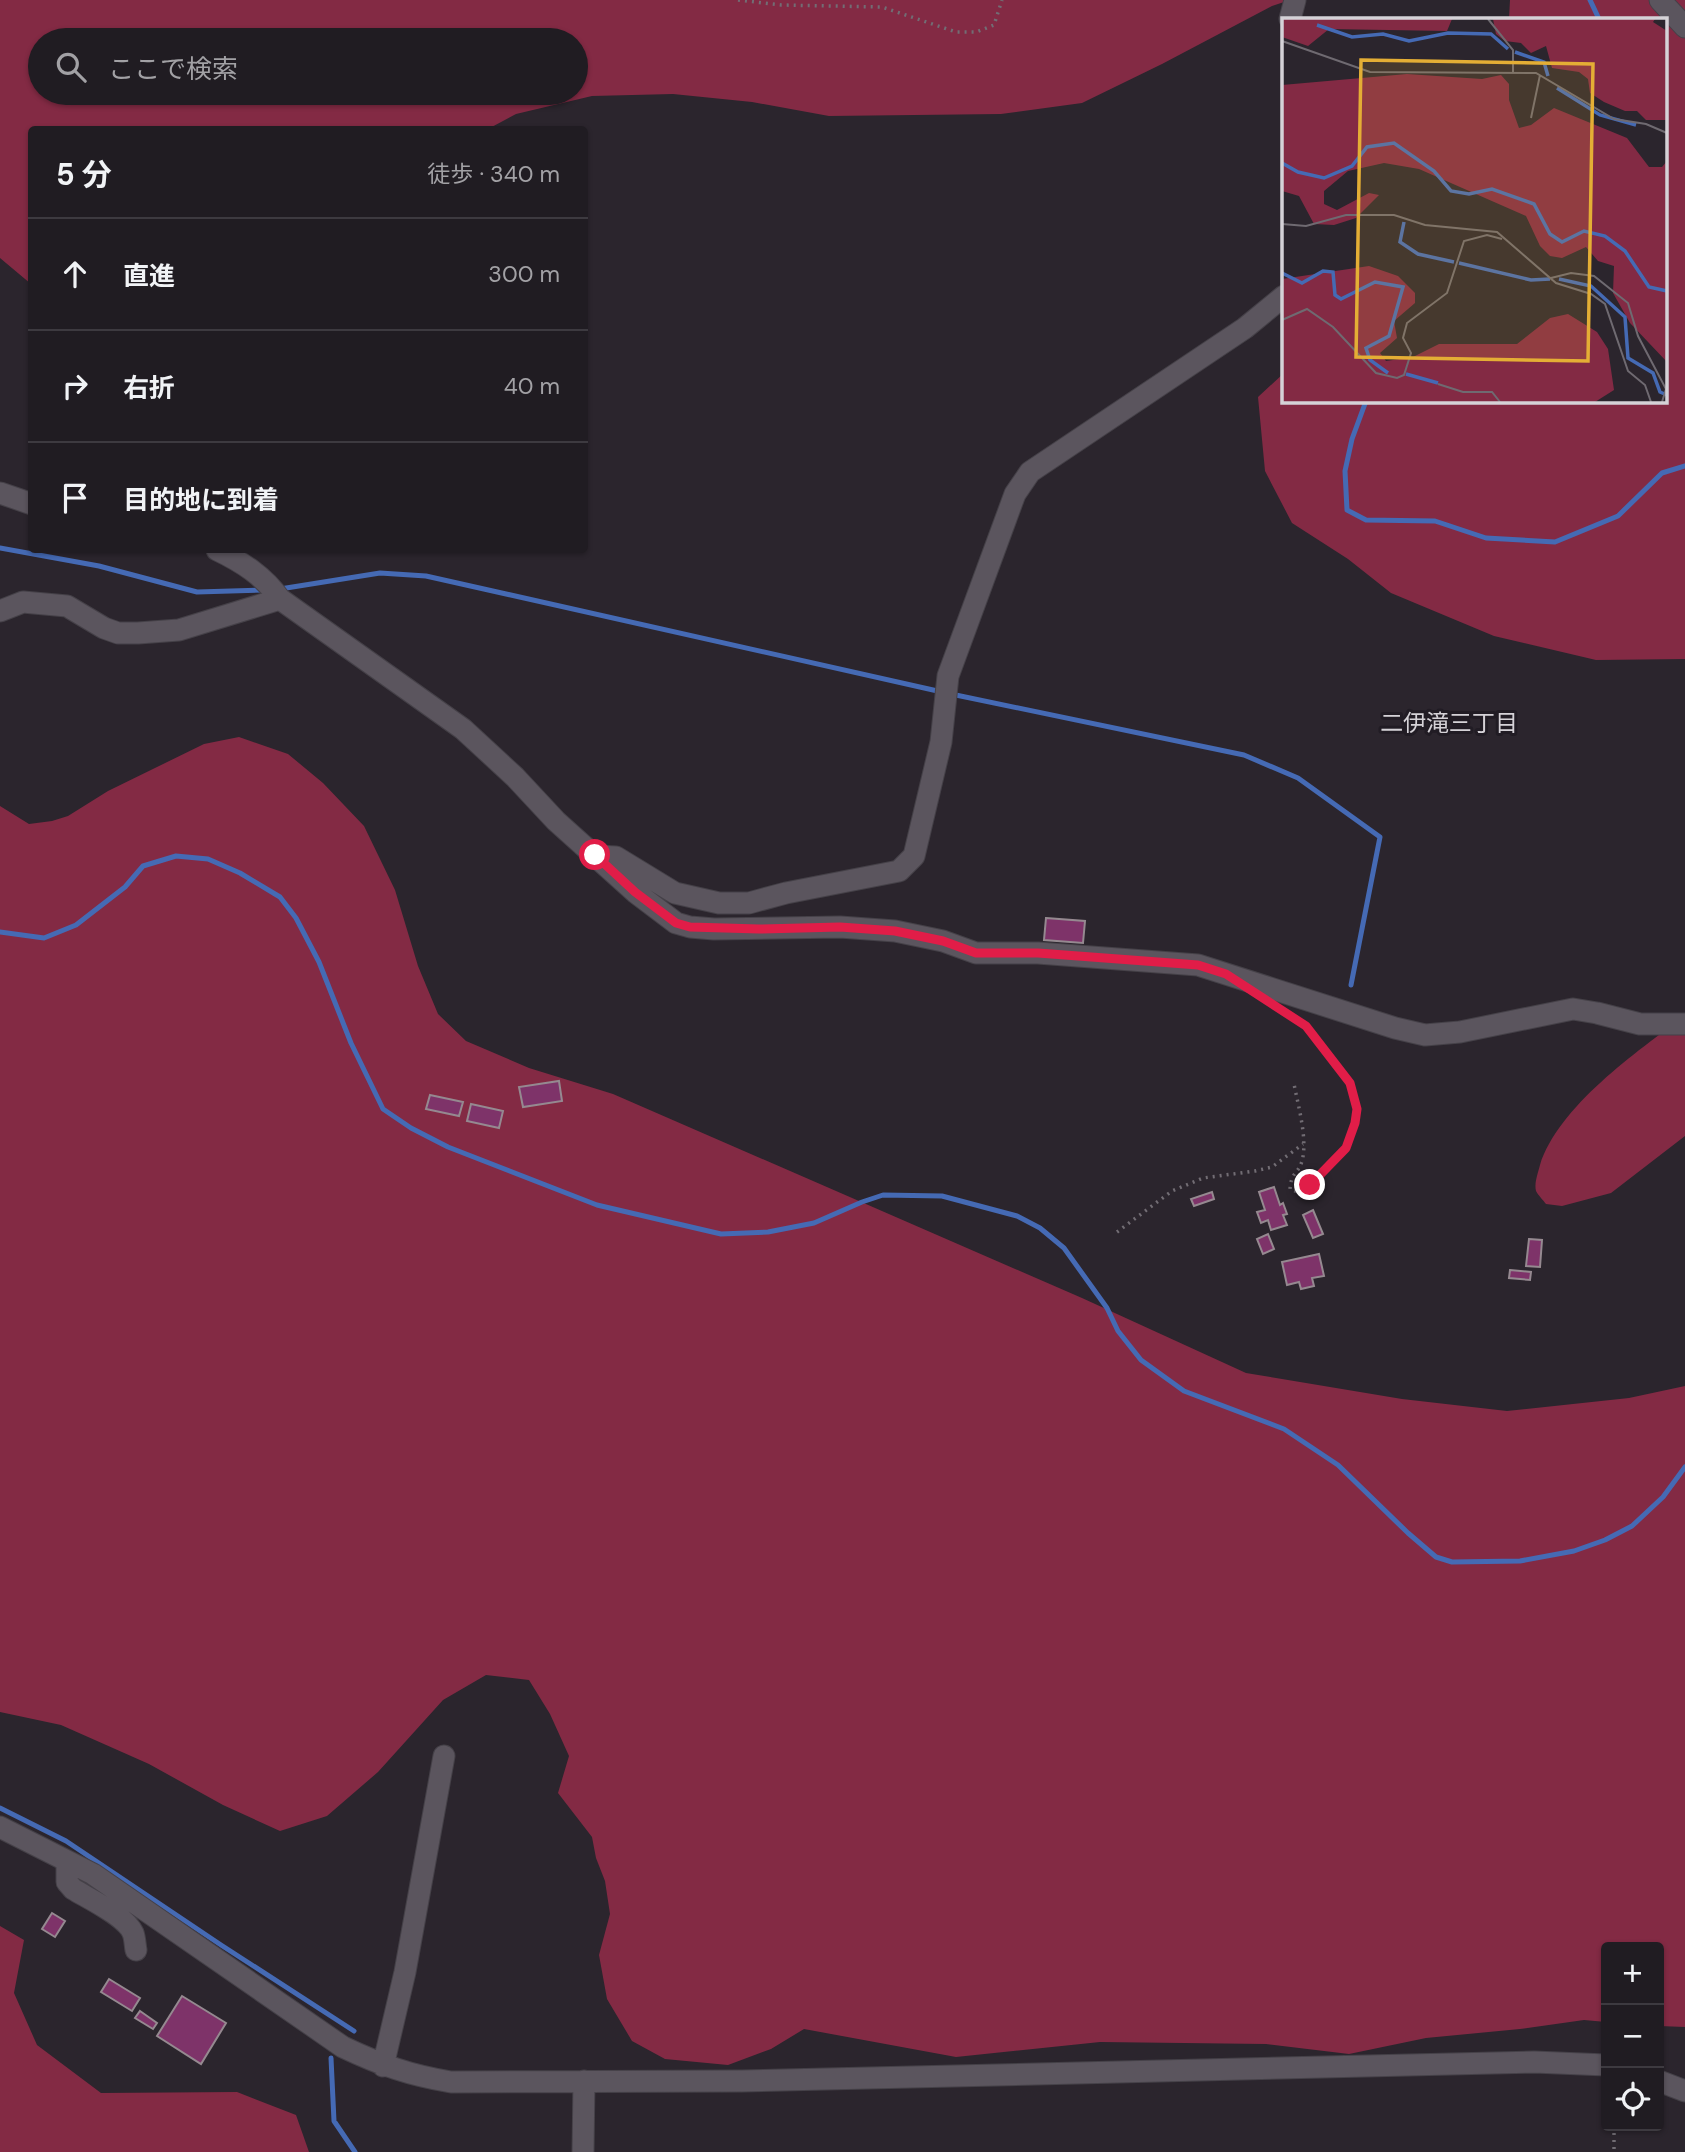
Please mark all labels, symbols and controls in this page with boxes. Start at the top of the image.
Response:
inset map [1282,18,1668,402]
search box [28,28,588,105]
icon: search [52,48,90,86]
text: ここで検索 [108,52,238,86]
text: 5 分 [56,155,112,194]
text: 徒歩 · 340 m [427,159,560,189]
icon: ahead [56,255,94,293]
text: 直進 [123,259,175,293]
text: 300 m [488,259,560,289]
icon: right [56,367,94,405]
text: 右折 [123,371,175,405]
text: 40 m [504,371,560,401]
icon: arrive [56,479,94,517]
text: 目的地に到着 [123,483,279,517]
district label: 二伊滝三丁目 [1380,708,1518,738]
route start [579,839,610,870]
route end [1294,1169,1325,1200]
map controls [1601,1942,1664,2131]
button: + [1601,1942,1664,2005]
button: − [1601,2005,1664,2068]
button: locate [1601,2068,1664,2131]

